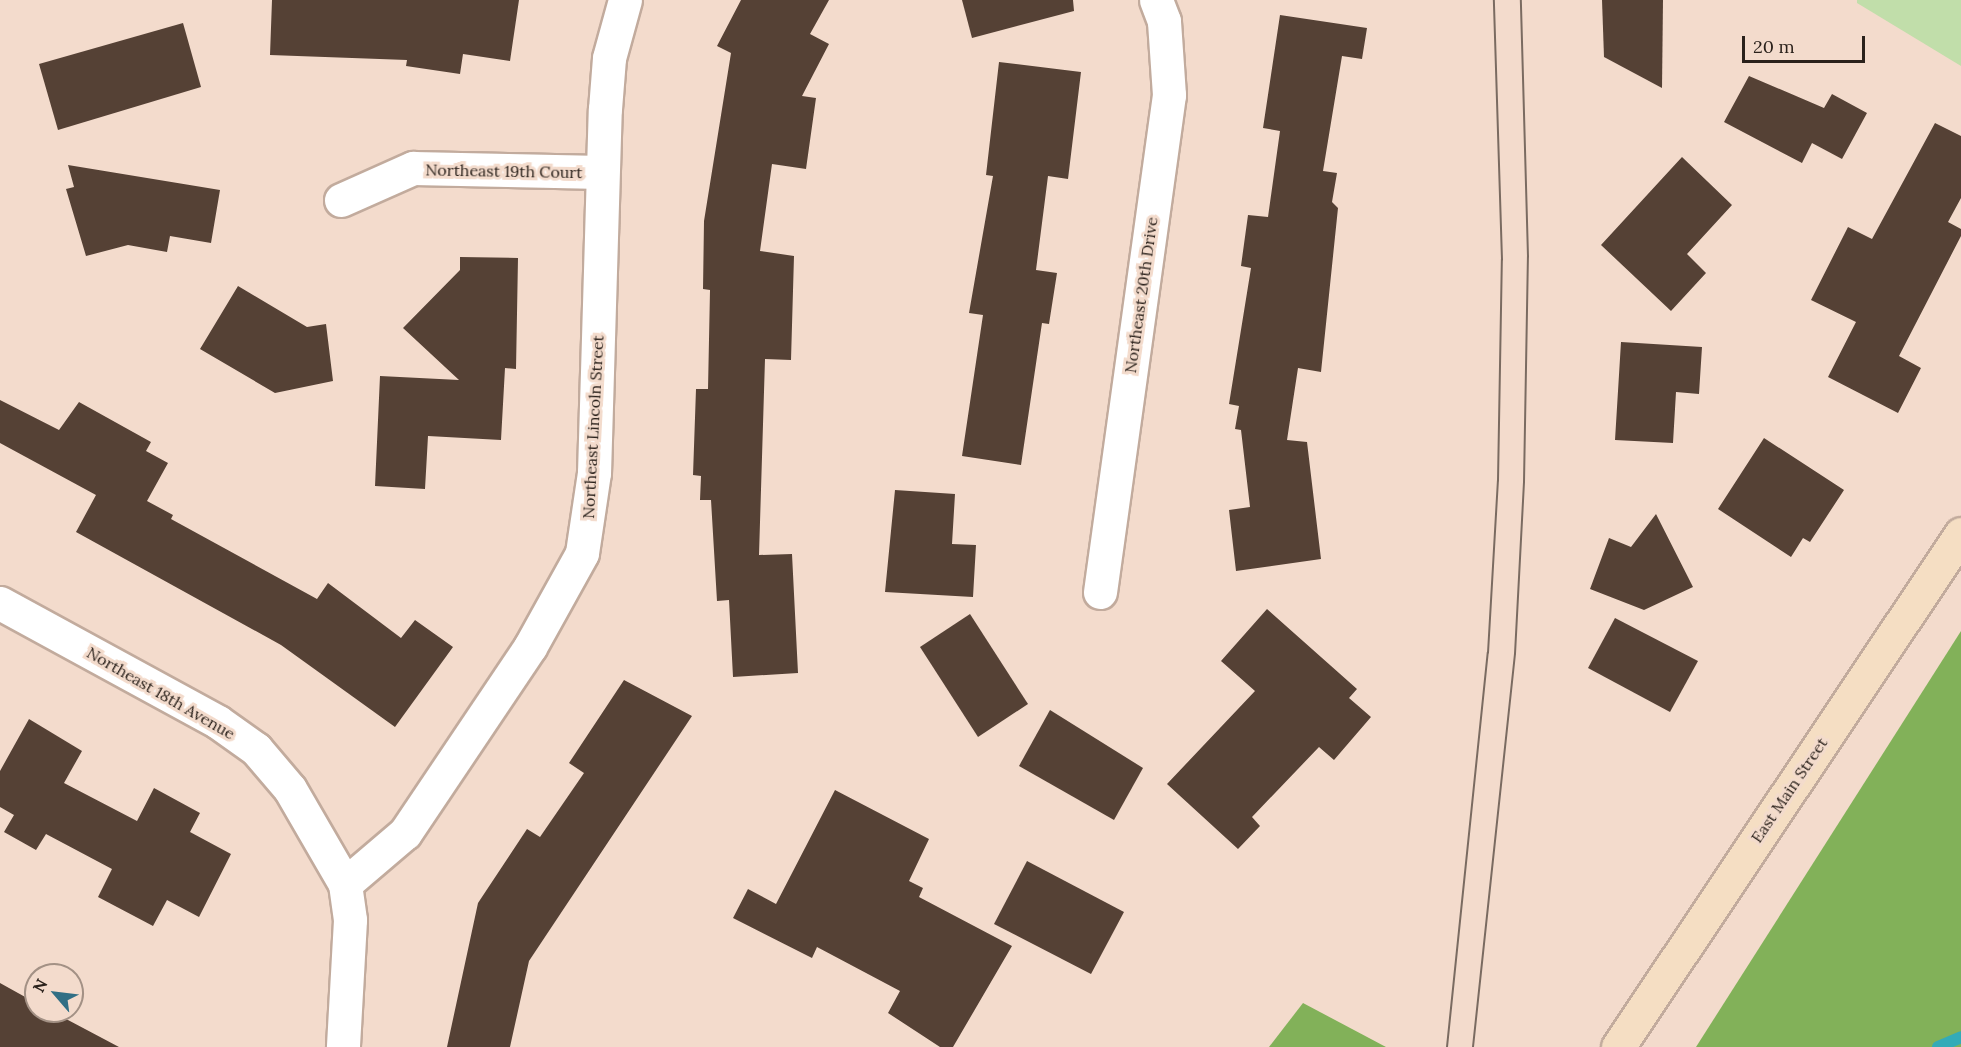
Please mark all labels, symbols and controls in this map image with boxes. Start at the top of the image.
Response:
scale bar [1745,24,1868,62]
text: 20 m [1753,35,1795,58]
street label: Northeast 19th Court [425,160,583,182]
street label: Northeast 20th Drive [1121,216,1161,374]
street label: Northeast Lincoln Street [579,335,607,519]
street label: Northeast 18th Avenue [83,643,239,743]
street label: East Main Street [1747,734,1831,846]
north arrow [24,963,84,1023]
text: N [28,975,52,996]

